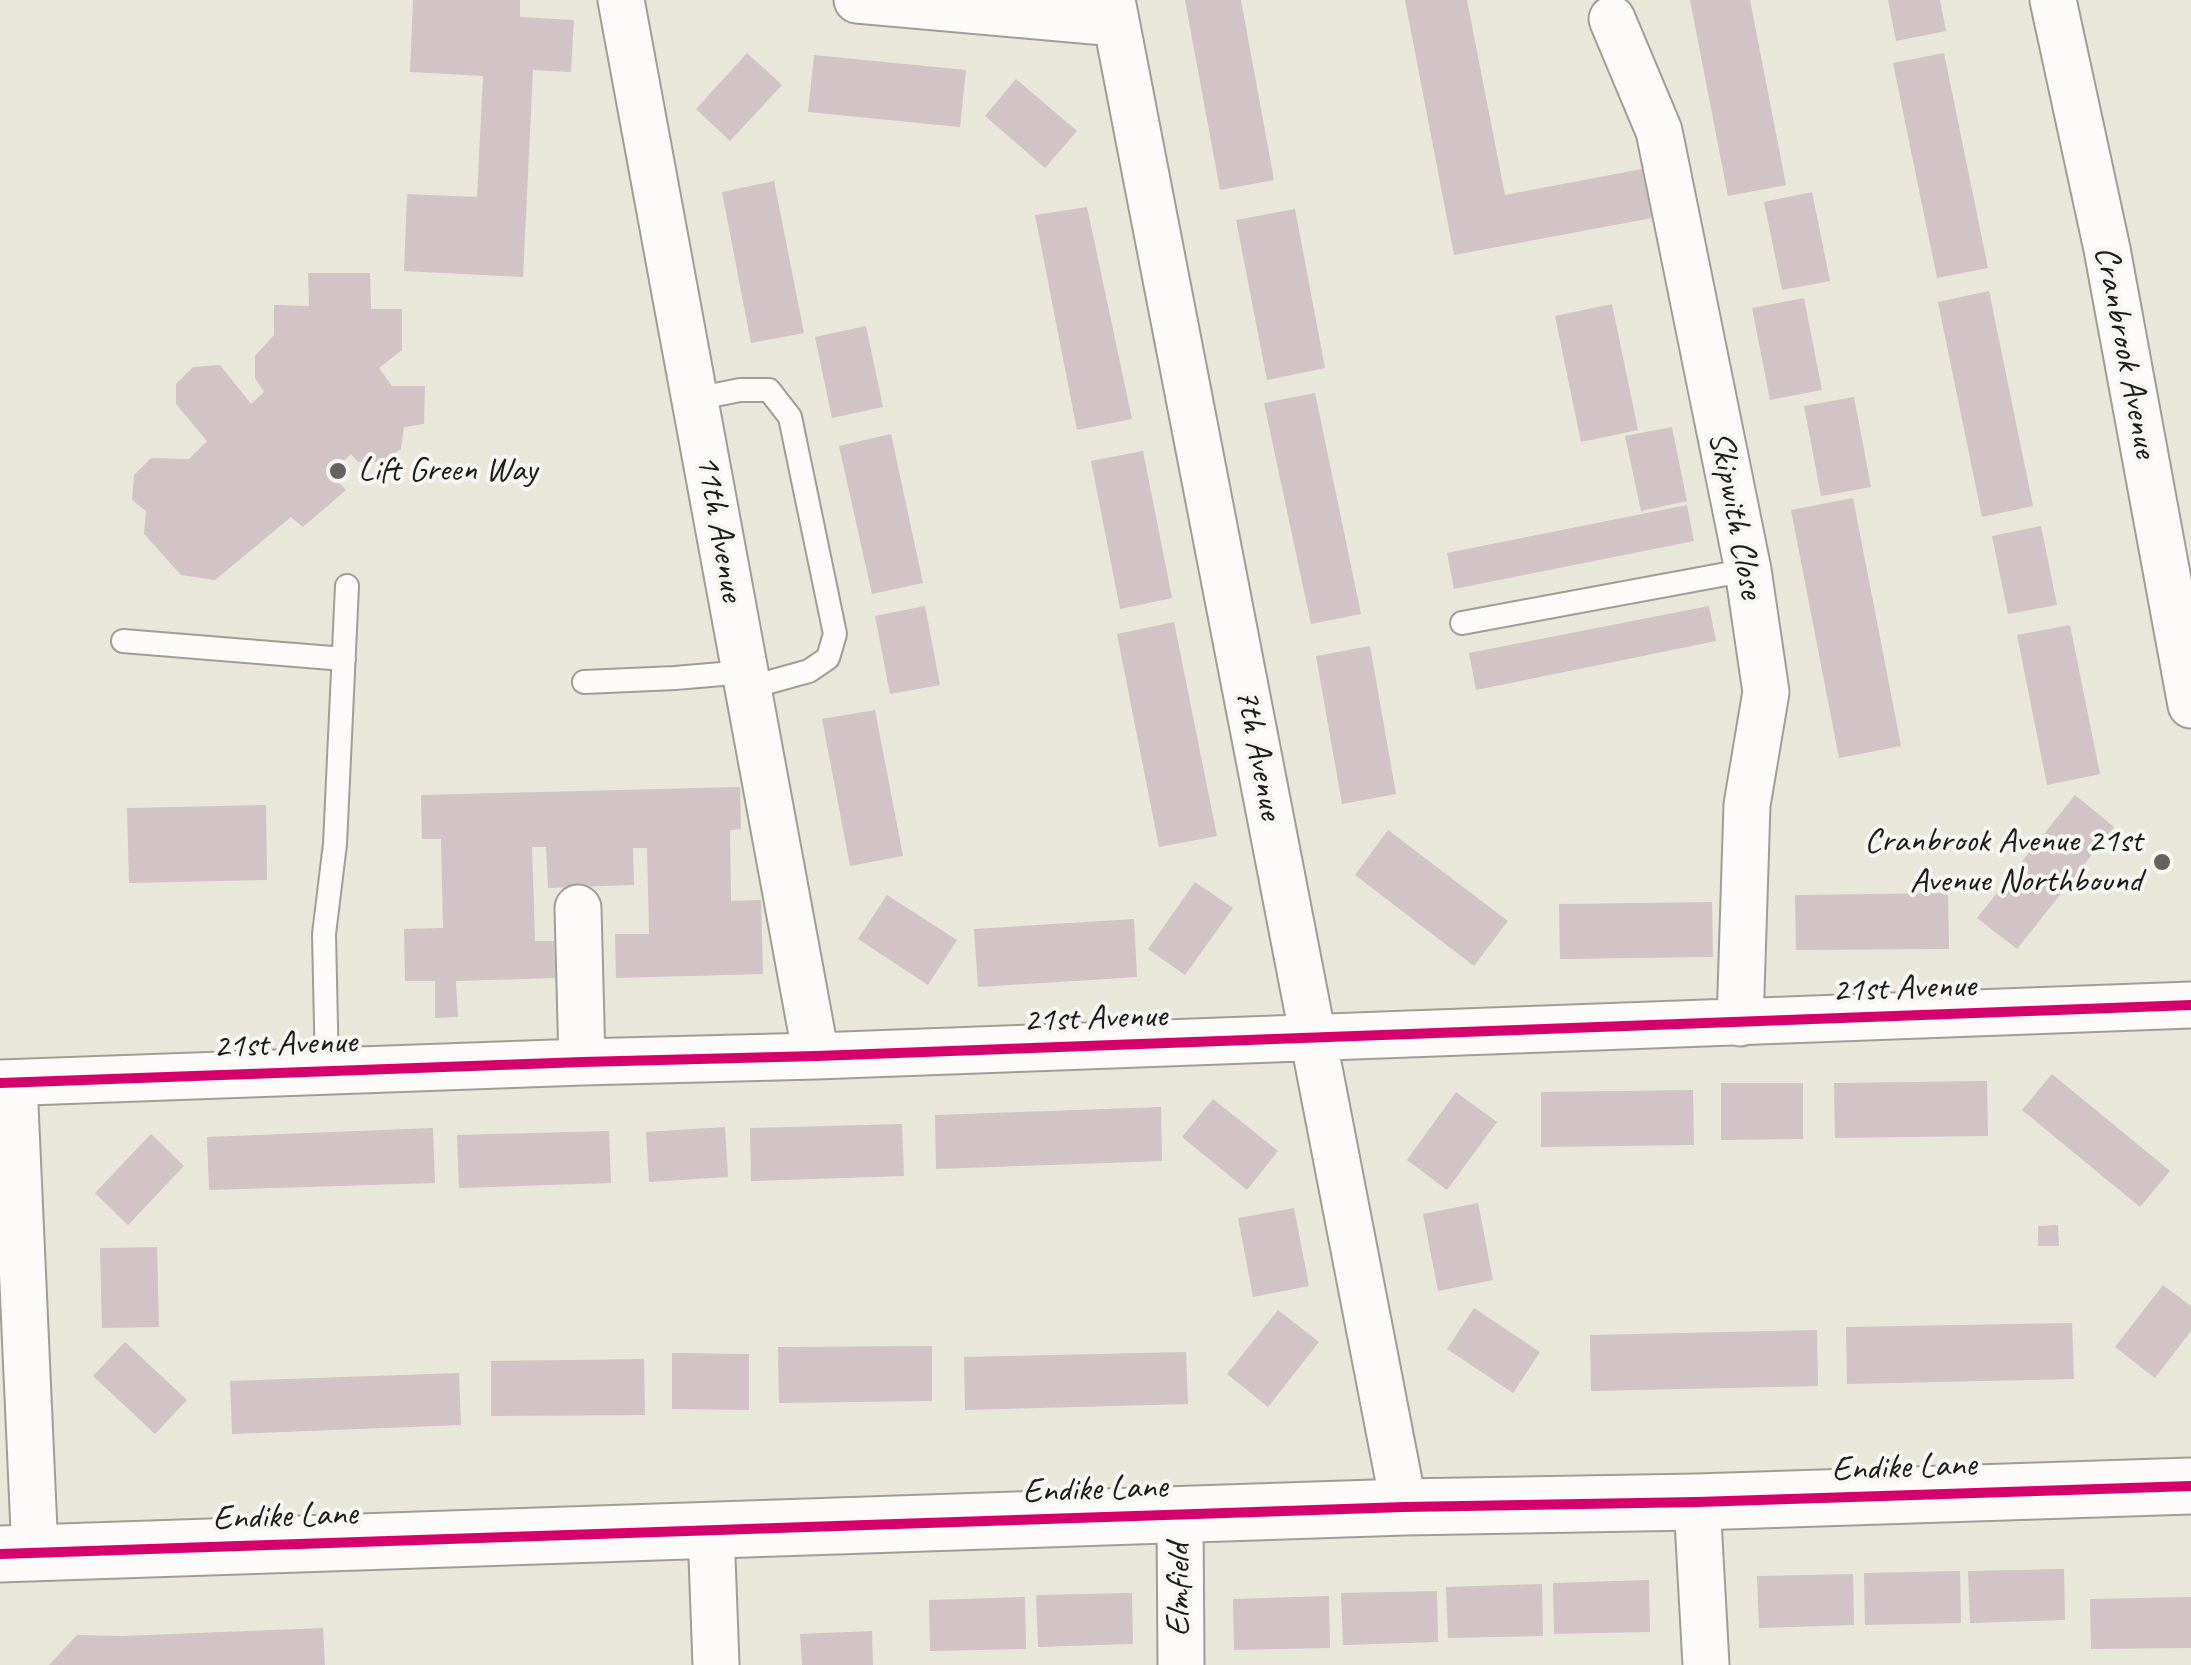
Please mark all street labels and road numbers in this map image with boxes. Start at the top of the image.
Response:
street label: Cranbrook Avenue [2084,243,2166,461]
street label: Skipwith Close [1698,428,1772,602]
street label: 11th Avenue [685,452,753,604]
street label: 7th Avenue [1225,685,1291,823]
street label: 21st Avenue [1831,966,1977,1012]
street label: 21st Avenue [1022,996,1168,1042]
street label: 21st Avenue [212,1022,358,1068]
street label: Endike Lane [1831,1444,1977,1492]
street label: Endike Lane [1022,1466,1168,1514]
street label: Endike Lane [212,1493,358,1541]
street label: Elmfield [1159,1544,1201,1636]

